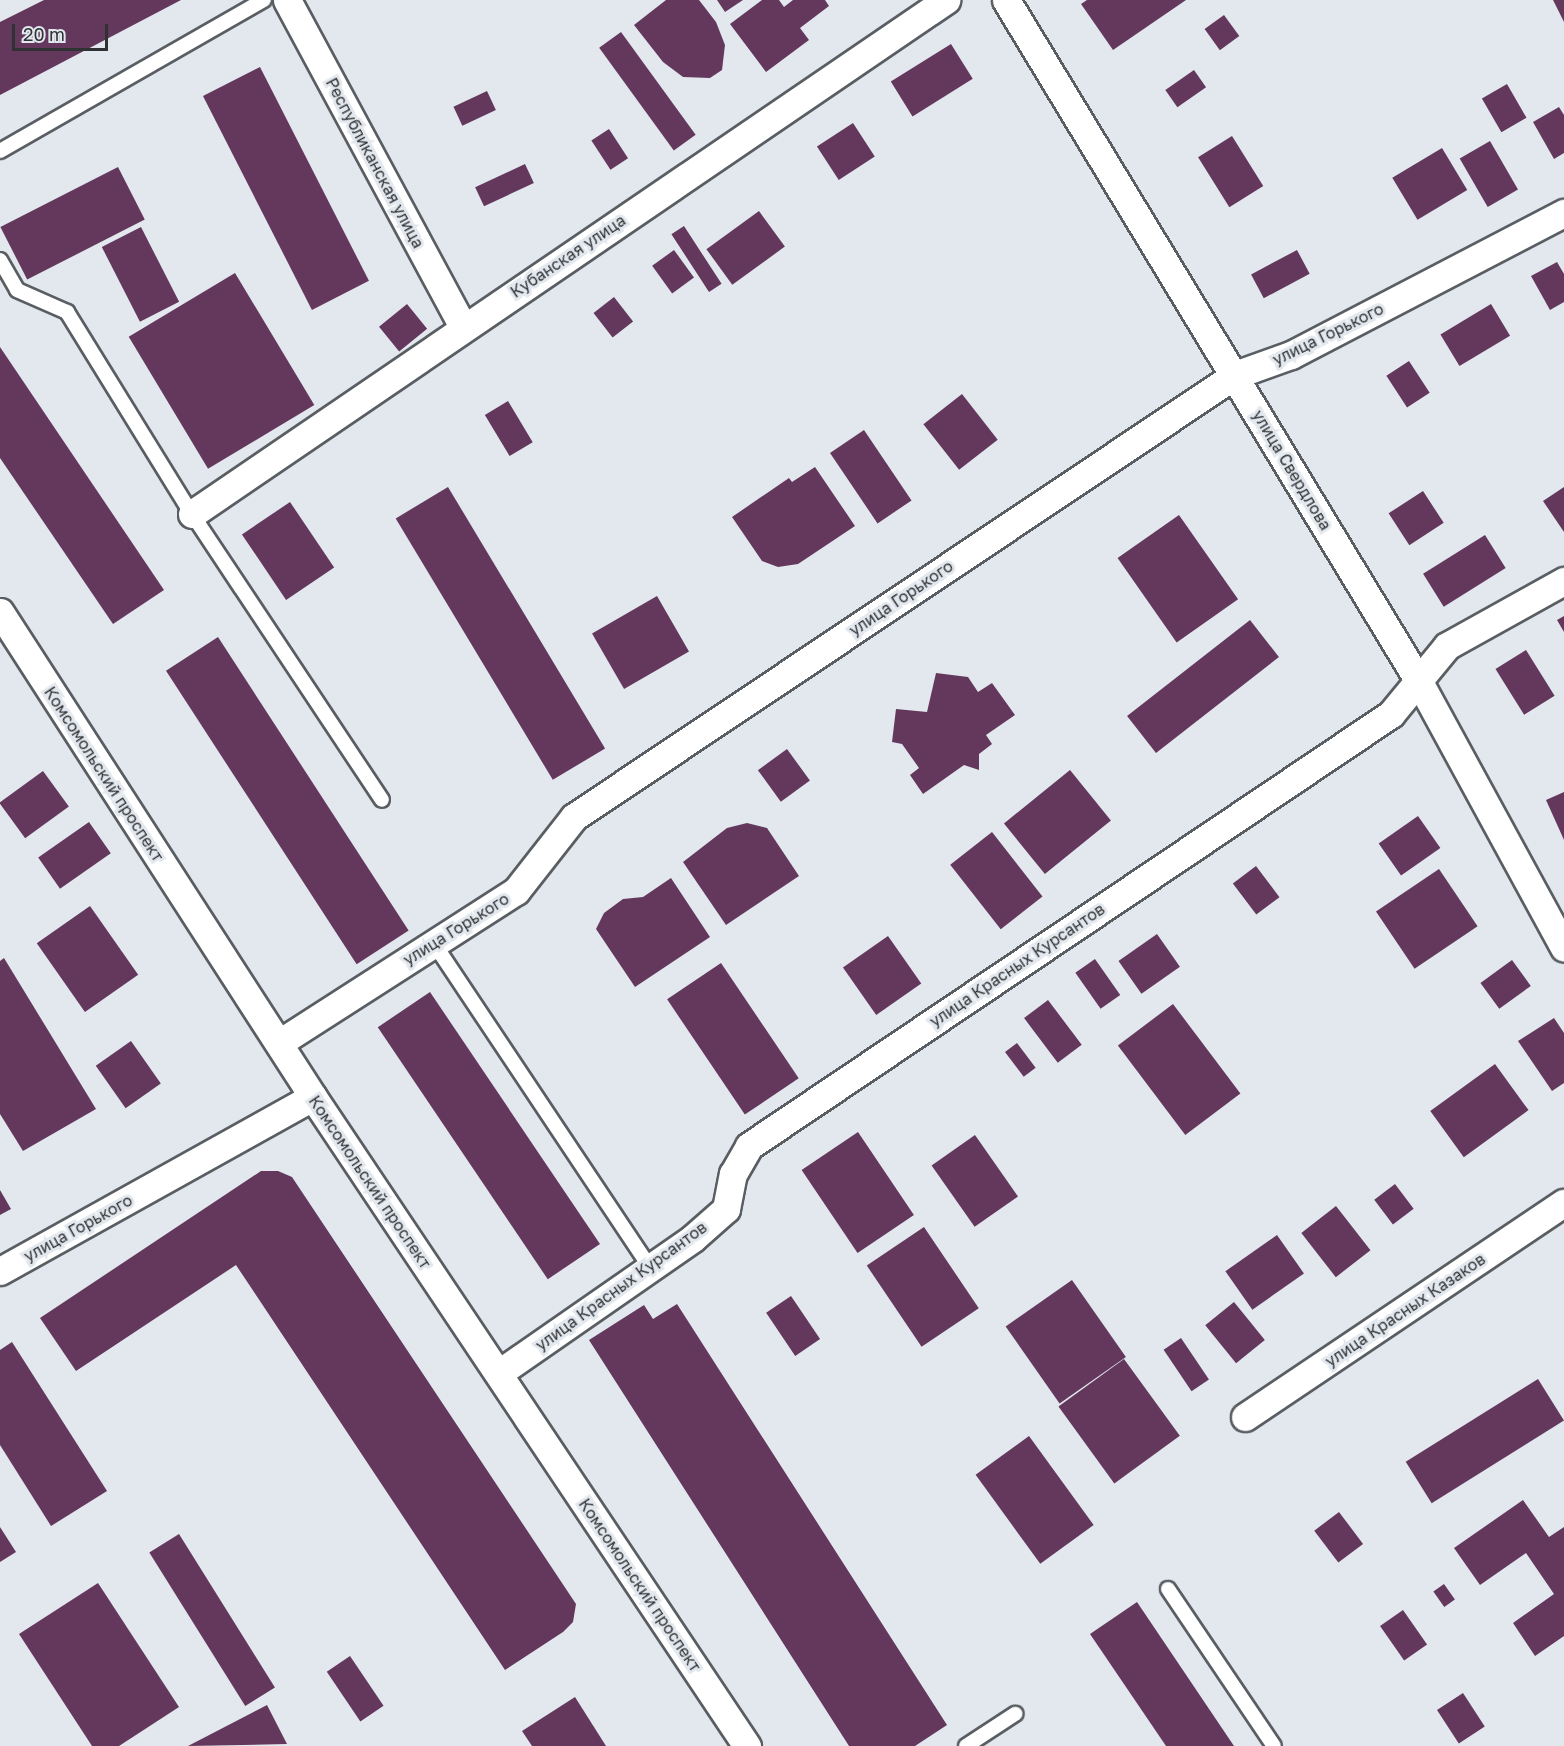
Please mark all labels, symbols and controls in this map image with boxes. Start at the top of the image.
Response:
scale bar [15,12,111,50]
text: 20 m [23,23,65,45]
street label: Республиканская улица [322,75,428,251]
street label: Кубанская улица [507,210,629,302]
street label: улица Горького [1269,299,1387,369]
street label: улица Свердлова [1249,406,1335,534]
street label: улица Горького [845,556,957,640]
street label: Комсомольский проспект [40,683,168,865]
street label: улица Горького [400,889,512,969]
street label: улица Красных Курсантов [926,899,1108,1031]
street label: Комсомольский проспект [305,1092,435,1272]
street label: улица Горького [20,1190,136,1266]
street label: улица Красных Курсантов [532,1217,710,1355]
street label: улица Красных Казаков [1321,1249,1489,1371]
street label: Комсомольский проспект [575,1495,705,1675]

